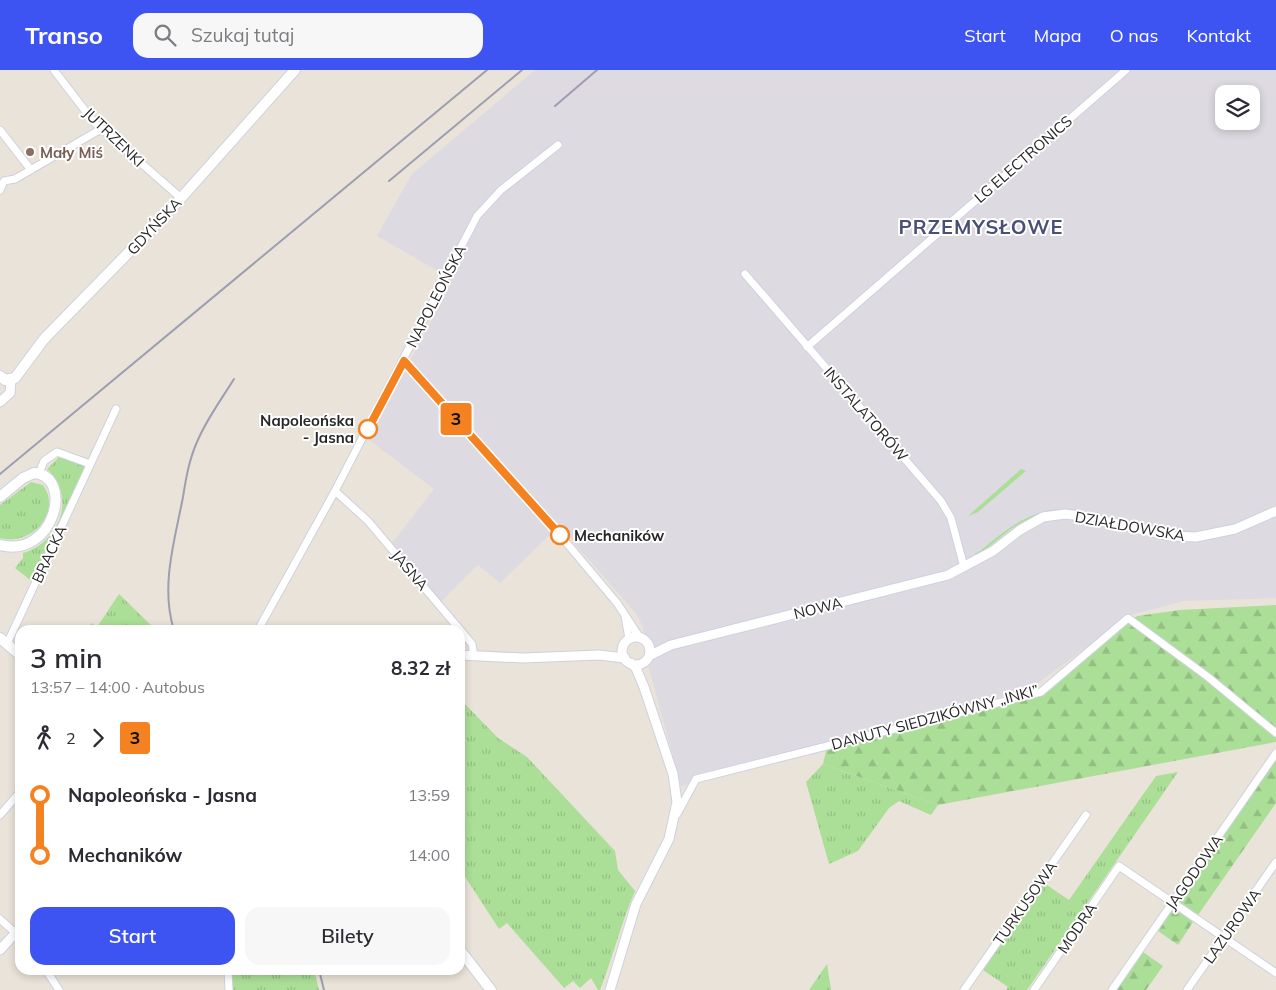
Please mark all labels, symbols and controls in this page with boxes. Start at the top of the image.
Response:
search box [133,13,483,58]
text: Transo [25,20,103,50]
icon: search [151,21,179,49]
text: Szukaj tutaj [191,23,294,47]
text: Start [964,24,1006,47]
text: Mapa [1034,24,1082,47]
text: O nas [1110,24,1159,47]
text: Kontakt [1187,24,1251,47]
map controls [1215,85,1260,130]
button: layers [1215,85,1260,130]
street label: JUTRZENKI [79,103,149,171]
street label: LG ELECTRONICS [970,111,1076,207]
place label: Mały Miś [40,143,103,162]
marker: Mały Miś [24,146,36,158]
street label: GDYŃSKA [123,193,185,259]
district label: PRZEMYSŁOWE [899,214,1063,239]
street label: NAPOLEOŃSKA [402,241,470,351]
street label: INSTALATORÓW [820,363,912,465]
line badge: 3 [440,403,472,435]
text: 3 [451,407,461,430]
place label: Napoleońska - Jasna [260,411,354,447]
marker: Napoleońska - Jasna [358,419,378,439]
street label: DZIAŁDOWSKA [1073,507,1187,545]
street label: BRACKA [27,522,71,586]
marker: Mechaników [550,525,570,545]
place label: Mechaników [574,526,665,545]
street label: JASNA [387,546,433,594]
street label: NOWA [792,593,844,623]
text: 3 min [30,640,103,675]
text: 8.32 zł [391,656,450,680]
text: 13:57 – 14:00 · Autobus [30,677,205,697]
street label: DANUTY SIEDZIKÓWNY „INKI” [829,680,1041,754]
icon: walk [30,724,58,752]
icon: forward [84,724,112,752]
text: 3 [130,726,140,749]
text: 2 [66,728,76,748]
text: Napoleońska - Jasna [68,783,257,807]
text: 13:59 [408,785,450,805]
street label: JAGODOWA [1161,831,1227,913]
text: Mechaników [68,843,182,867]
text: 14:00 [408,845,450,865]
street label: TURKUSOWA [989,857,1061,949]
street label: LAZUROWA [1199,885,1265,967]
street label: MODRA [1053,899,1101,957]
button: Start [30,907,235,965]
button: Bilety [245,907,450,965]

